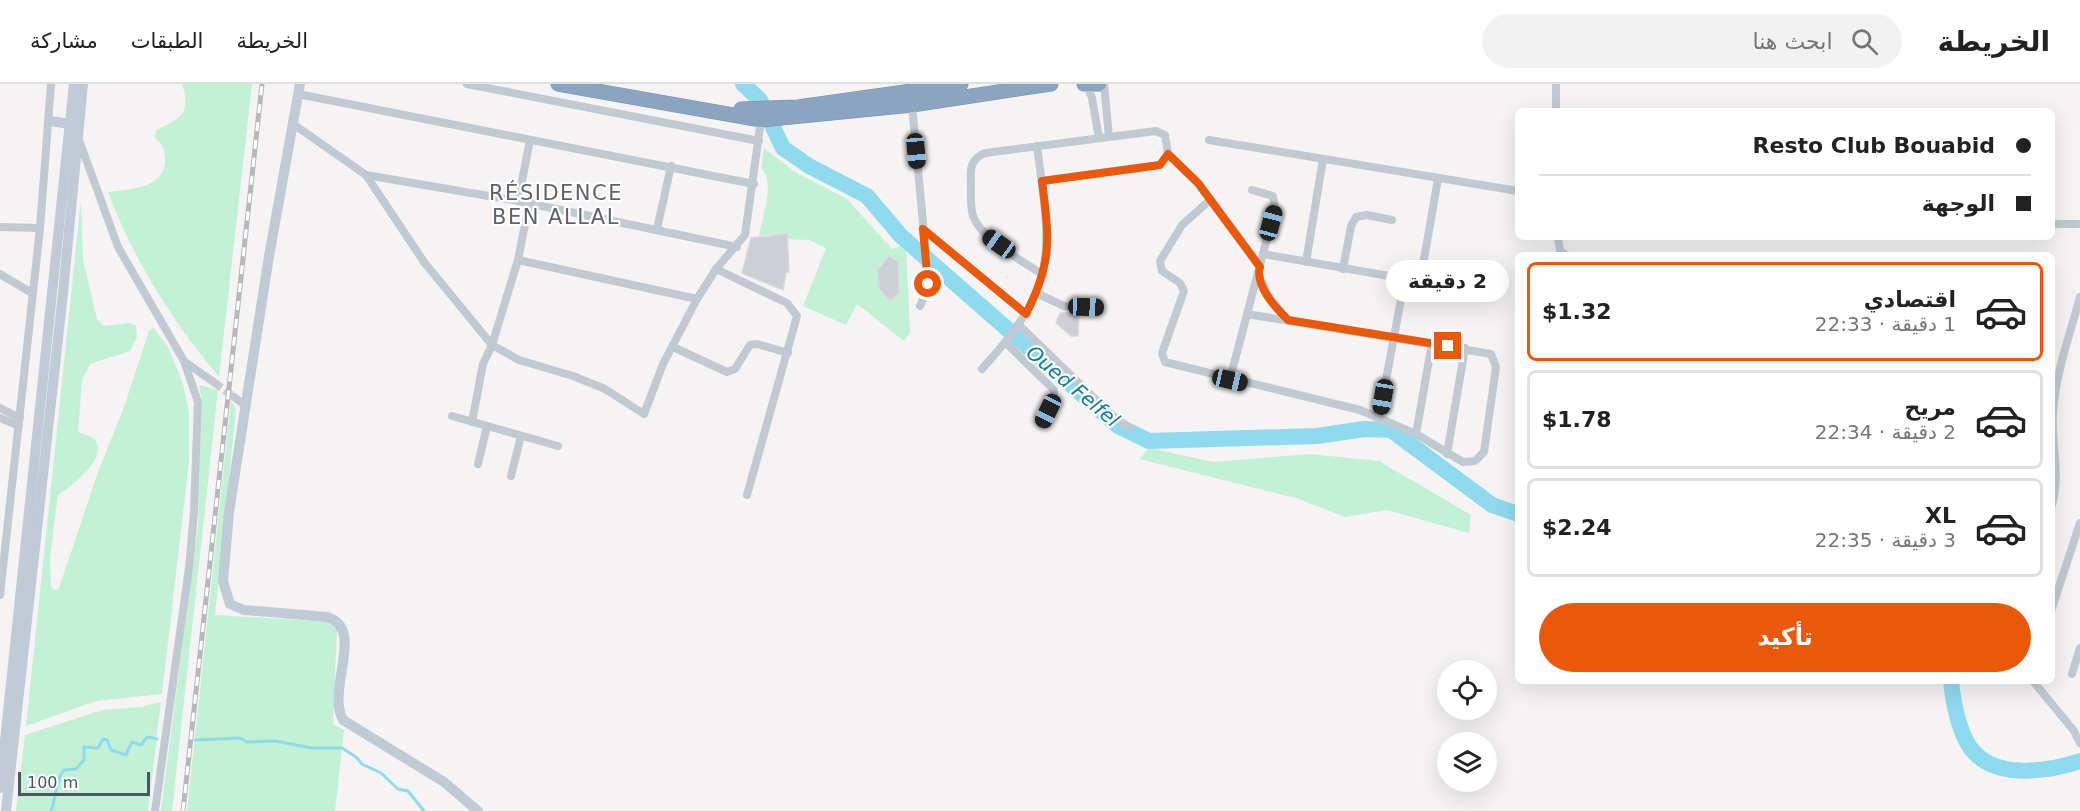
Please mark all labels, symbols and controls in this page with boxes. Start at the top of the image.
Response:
search box [1482,14,1902,68]
icon: search [1848,25,1881,58]
text: الخريطة [1938,25,2050,58]
text: مشاركة [30,29,98,53]
text: الطبقات [131,29,203,53]
text: الخريطة [236,29,308,53]
text: ابحث هنا [1753,29,1833,54]
car [905,132,927,170]
text: Resto Club Bouabid [1753,133,1995,158]
district label: RÉSIDENCE BEN ALLAL [489,180,623,229]
text: الوجهة [1922,191,1995,216]
car [1258,203,1284,243]
car [979,226,1019,262]
callout: 2 دقيقة [1386,259,1510,301]
text: 2 دقيقة [1408,269,1487,293]
route start [914,270,941,297]
icon: car [1974,285,2028,339]
text: اقتصادي [1864,287,1956,312]
car [1068,297,1104,317]
text: $1.32 [1542,299,1612,324]
text: 1 دقيقة · 22:33 [1815,312,1956,336]
route end [1434,332,1461,359]
water label: Oued Felfel [1022,340,1125,432]
car [1210,367,1250,393]
car [1371,378,1395,416]
car [1032,391,1064,431]
icon: car [1974,393,2028,447]
text: مريح [1905,395,1956,420]
text: $1.78 [1542,407,1612,432]
text: 2 دقيقة · 22:34 [1815,420,1956,444]
icon: car [1974,501,2028,555]
text: XL [1925,503,1956,528]
text: $2.24 [1542,515,1612,540]
text: 3 دقيقة · 22:35 [1815,528,1956,552]
button: تأكيد [1539,603,2031,672]
map controls [1437,660,1497,792]
button: locate [1437,660,1497,720]
button: layers [1437,732,1497,792]
scale bar [18,769,150,796]
text: 100 m [27,773,78,792]

